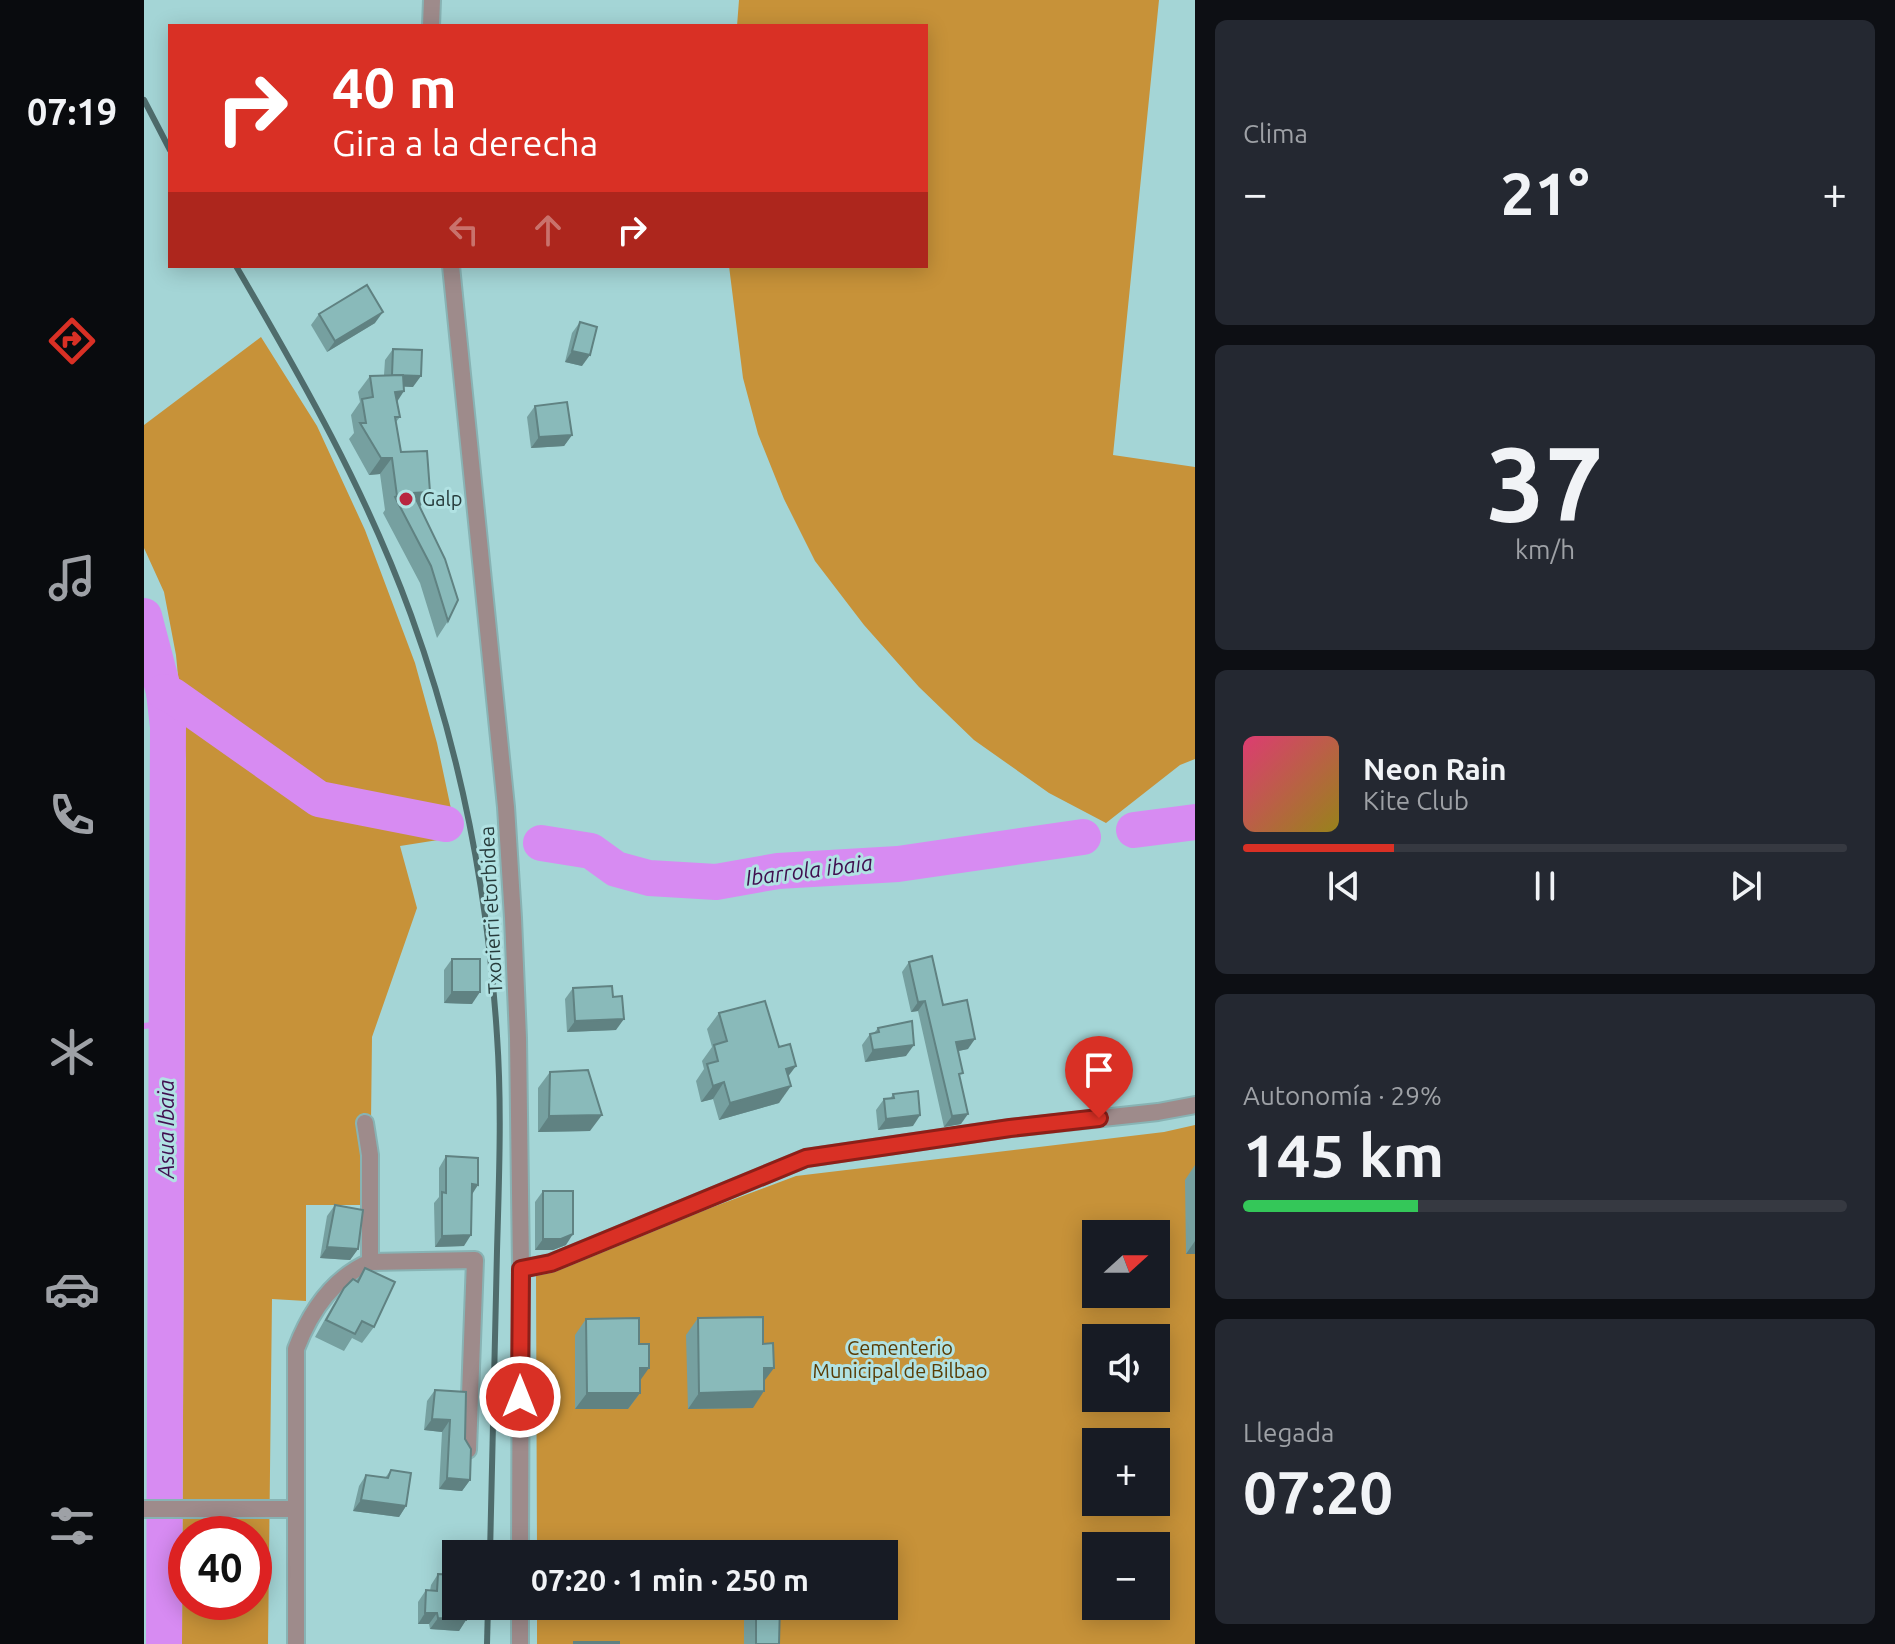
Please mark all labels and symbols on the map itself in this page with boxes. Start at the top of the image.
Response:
place label: Galp [422,487,462,510]
marker: Galp [397,490,415,508]
street label: Txorierri etorbidea [475,825,506,995]
water label: Ibarrola ibaia [744,849,874,890]
pin [1065,1036,1133,1118]
water label: Asua Ibaia [153,1079,178,1180]
north arrow [1082,1220,1170,1308]
park label: Cementerio Municipal de Bilbao [813,1336,987,1382]
position arrow [478,1355,562,1439]
speed limit sign: 40 [168,1516,272,1620]

